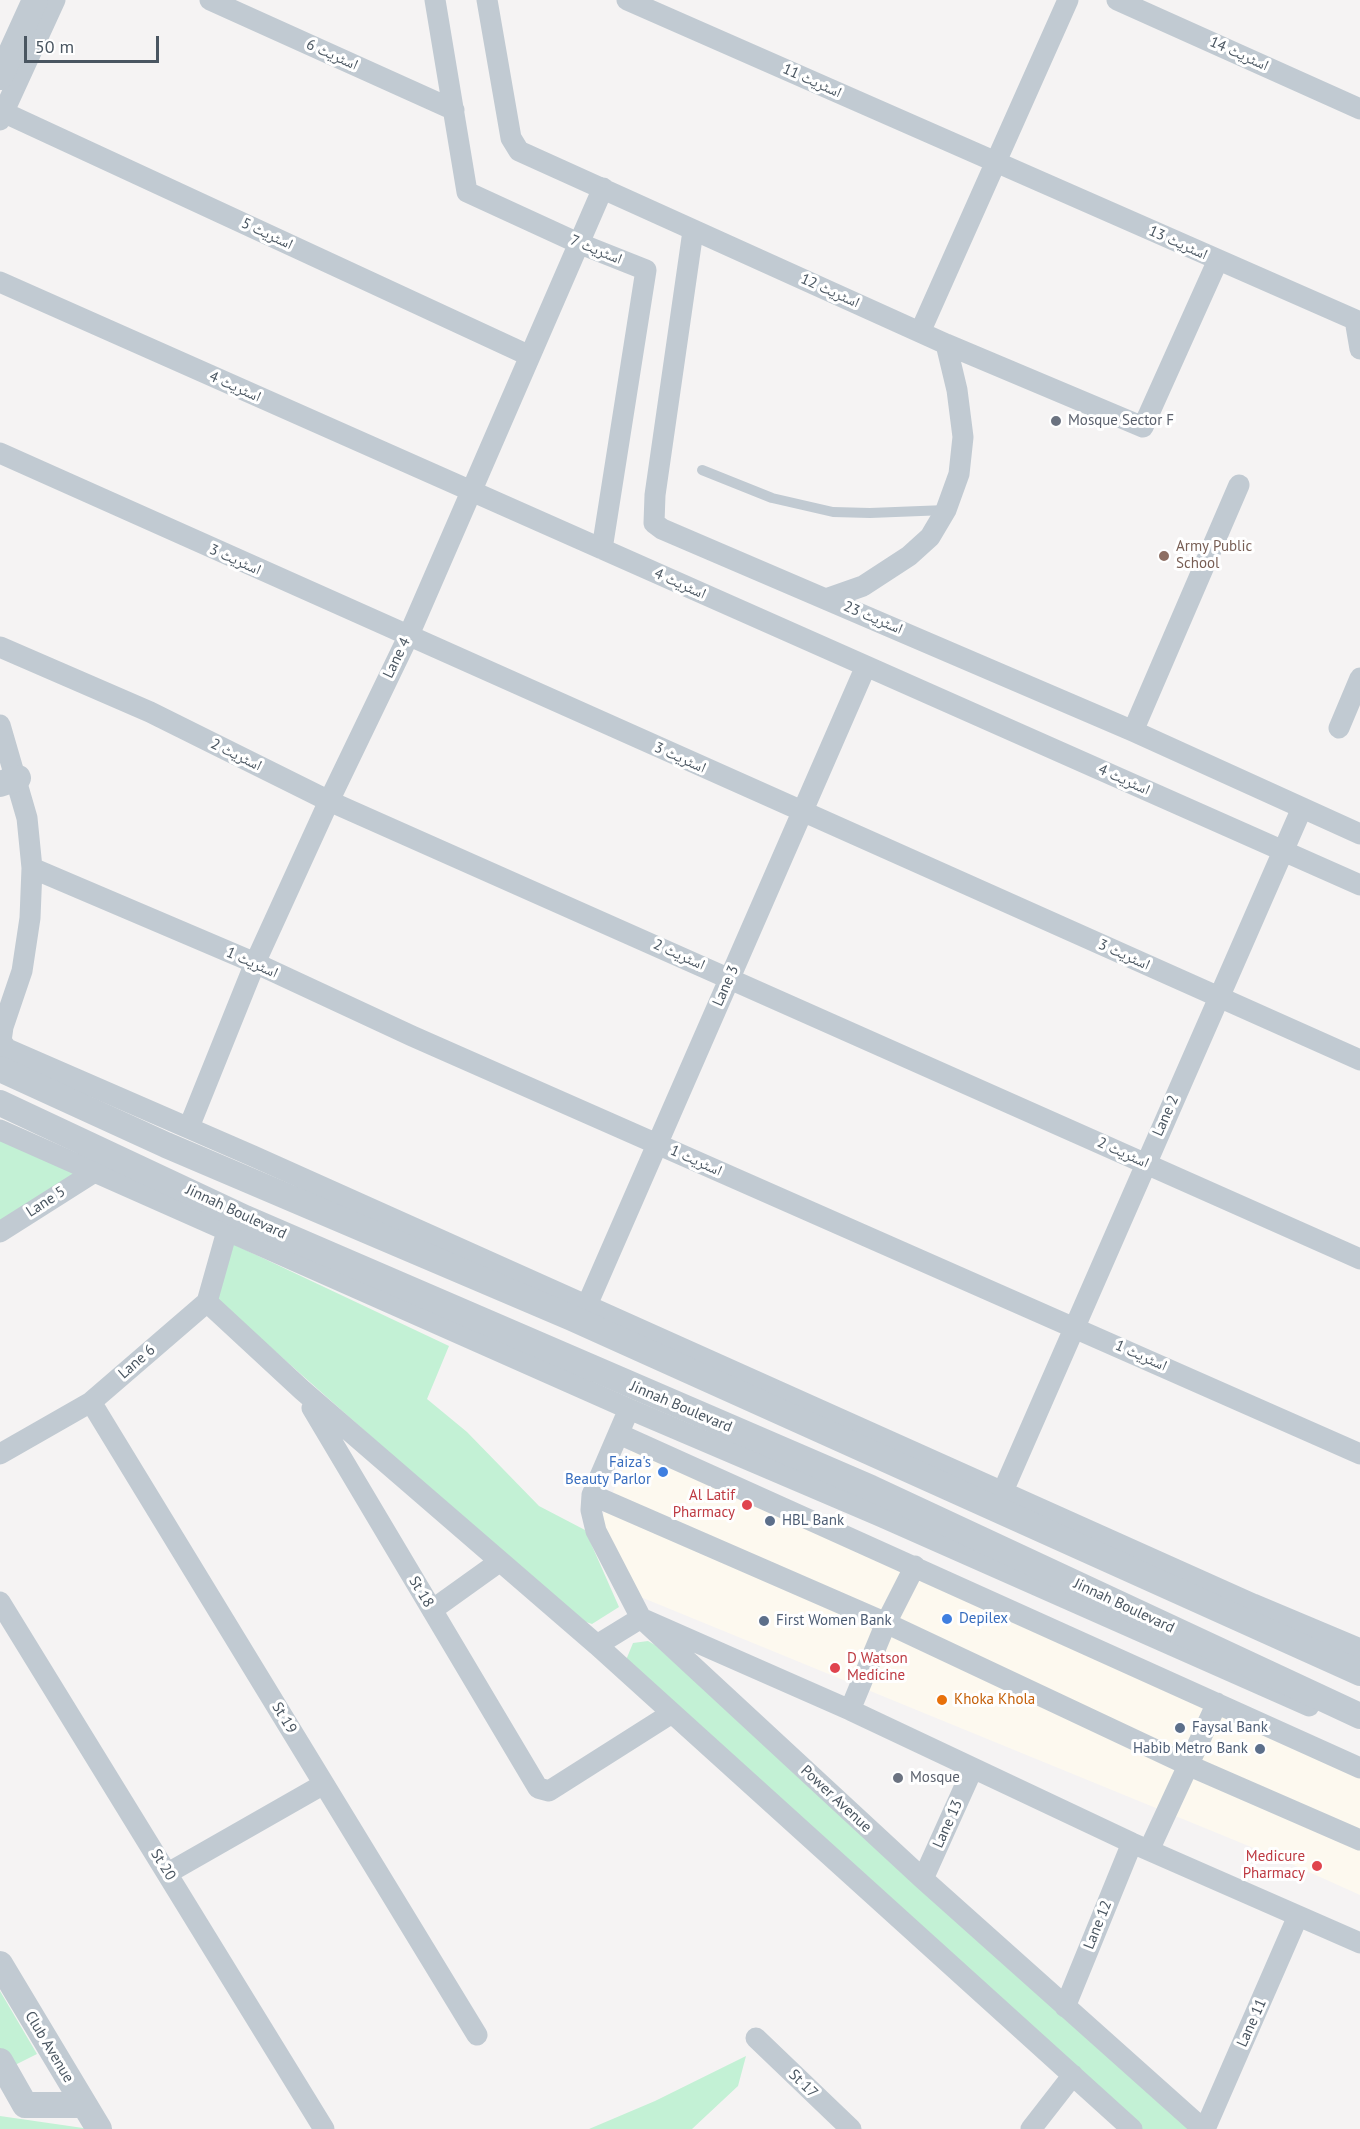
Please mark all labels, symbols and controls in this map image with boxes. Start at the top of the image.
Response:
scale bar [27,24,162,62]
street label: اسٹریٹ 14 [1207,33,1271,75]
text: 50 m [35,35,74,58]
street label: اسٹریٹ 6 [303,36,361,74]
street label: اسٹریٹ 11 [780,60,844,102]
street label: اسٹریٹ 5 [239,214,295,254]
street label: اسٹریٹ 13 [1146,222,1210,264]
street label: اسٹریٹ 7 [567,231,625,269]
street label: اسٹریٹ 12 [798,270,862,312]
street label: اسٹریٹ 4 [206,368,264,406]
place label: Mosque Sector F [1068,412,1174,430]
marker: Mosque Sector F [1049,414,1063,428]
place label: Army Public School [1176,538,1252,573]
street label: اسٹریٹ 3 [206,541,264,579]
marker: Army Public School [1157,549,1171,563]
street label: اسٹریٹ 4 [651,565,709,603]
street label: اسٹریٹ 23 [841,597,905,639]
street label: Lane 4 [380,635,414,681]
street label: اسٹریٹ 2 [208,735,264,775]
street label: اسٹریٹ 3 [651,739,709,777]
street label: اسٹریٹ 4 [1095,761,1153,799]
street label: اسٹریٹ 2 [650,936,708,974]
street label: اسٹریٹ 3 [1095,936,1153,974]
street label: اسٹریٹ 1 [223,944,281,982]
street label: Lane 3 [709,963,743,1009]
street label: Lane 2 [1149,1093,1183,1139]
street label: اسٹریٹ 2 [1094,1134,1152,1172]
street label: اسٹریٹ 1 [667,1142,725,1180]
street label: Jinnah Boulevard [183,1181,289,1243]
street label: Lane 5 [23,1183,69,1221]
street label: اسٹریٹ 1 [1112,1337,1170,1375]
street label: Lane 6 [115,1341,159,1383]
street label: Jinnah Boulevard [627,1377,735,1437]
place label: Faiza's Beauty Parlor [565,1454,651,1489]
marker: Faiza's Beauty Parlor [656,1465,670,1479]
place label: Al Latif Pharmacy [673,1487,735,1522]
marker: Al Latif Pharmacy [740,1498,754,1512]
place label: HBL Bank [782,1512,844,1530]
marker: HBL Bank [763,1514,777,1528]
street label: St 18 [405,1573,437,1611]
street label: Jinnah Boulevard [1071,1575,1177,1637]
place label: Depilex [959,1610,1008,1628]
place label: First Women Bank [776,1612,892,1630]
marker: Depilex [940,1612,954,1626]
marker: First Women Bank [757,1614,771,1628]
place label: D Watson Medicine [847,1650,908,1685]
marker: D Watson Medicine [828,1661,842,1675]
place label: Khoka Khola [954,1691,1035,1709]
marker: Khoka Khola [935,1693,949,1707]
street label: St 19 [268,1699,300,1737]
place label: Faysal Bank [1192,1719,1268,1737]
marker: Faysal Bank [1173,1721,1187,1735]
place label: Habib Metro Bank [1133,1740,1248,1758]
marker: Habib Metro Bank [1253,1742,1267,1756]
street label: Power Avenue [797,1762,875,1836]
place label: Mosque [910,1769,960,1787]
marker: Mosque [891,1771,905,1785]
street label: Lane 13 [929,1797,967,1851]
street label: St 20 [147,1846,179,1884]
place label: Medicure Pharmacy [1243,1848,1305,1883]
marker: Medicure Pharmacy [1310,1859,1324,1873]
street label: Lane 12 [1080,1898,1116,1952]
street label: Lane 11 [1233,1996,1271,2050]
street label: Club Avenue [21,2008,77,2086]
street label: St 17 [785,2066,821,2102]

